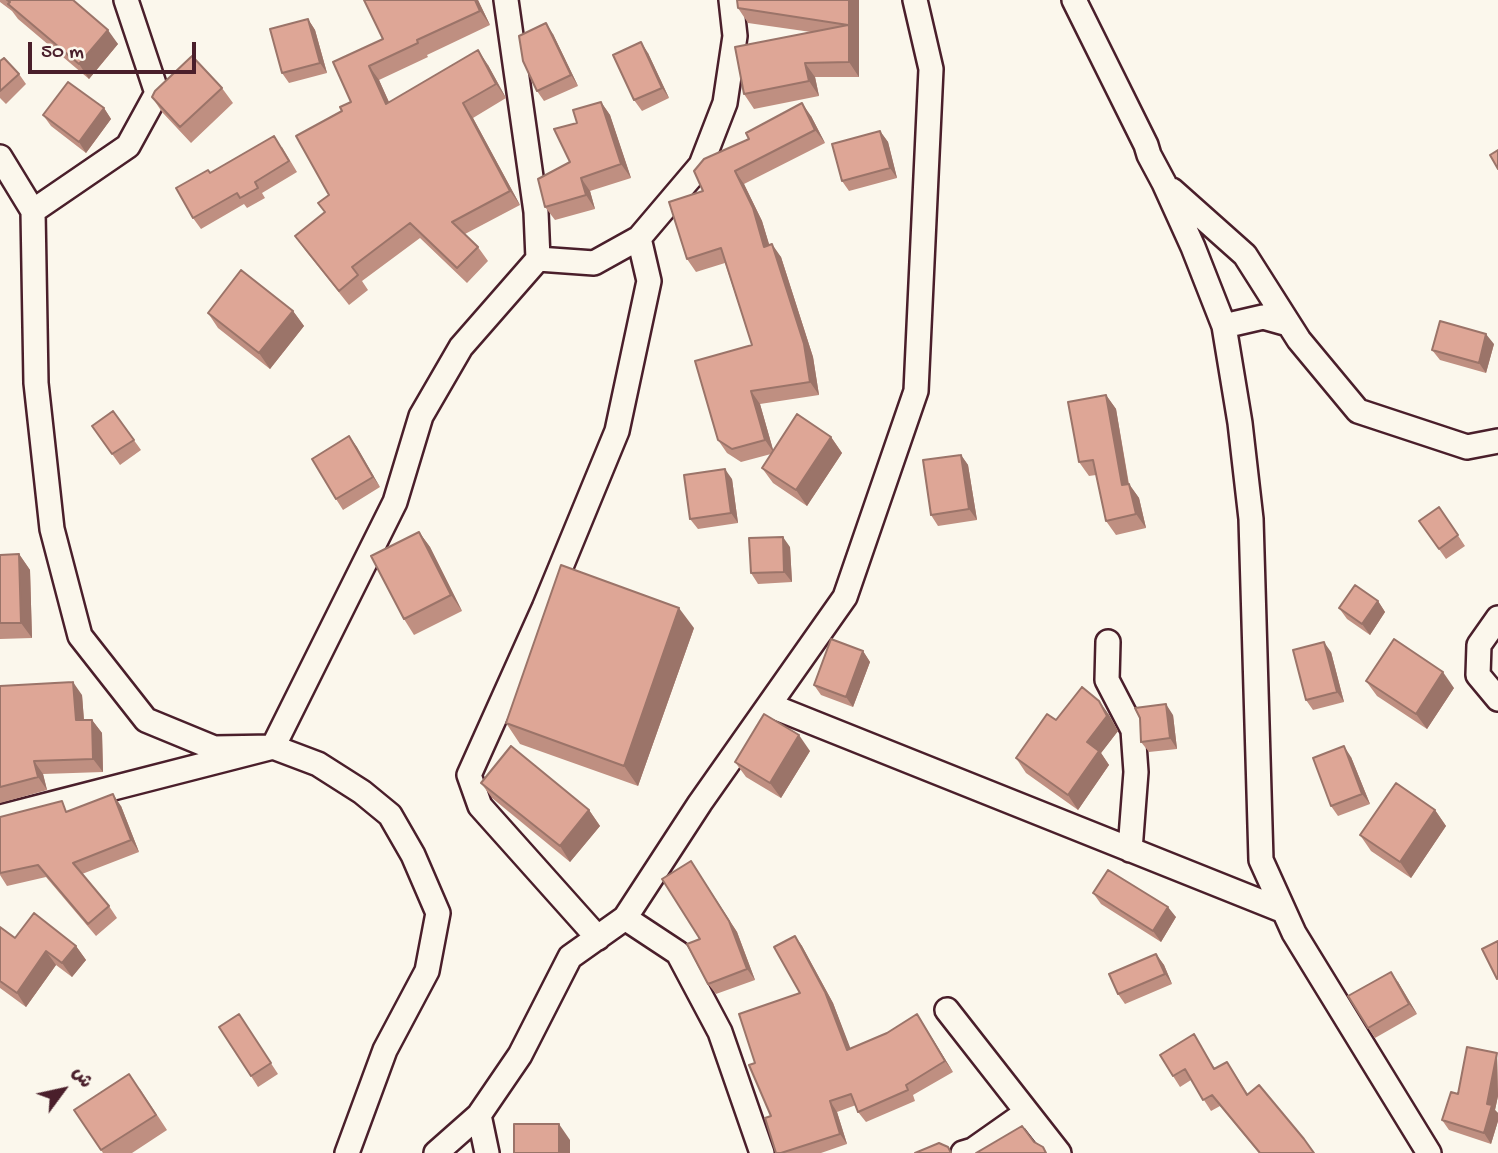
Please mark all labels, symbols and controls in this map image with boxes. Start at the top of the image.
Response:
scale bar [32,28,200,72]
text: 50 m [41,41,84,66]
north arrow [28,1055,98,1125]
text: ش [66,1063,96,1093]

